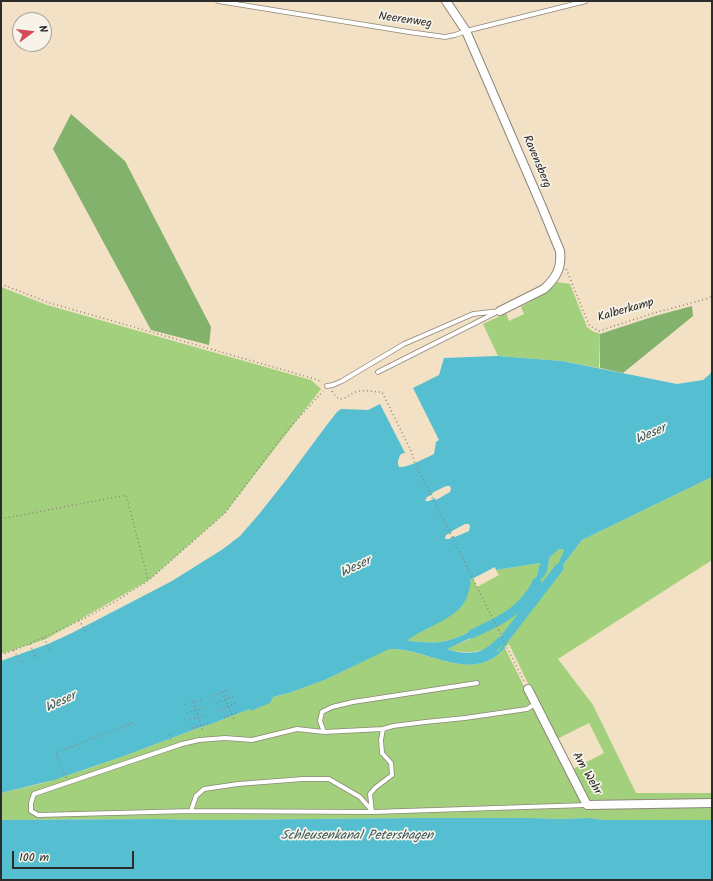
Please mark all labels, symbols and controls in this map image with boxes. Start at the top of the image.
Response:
street label: Neerenweg [377,10,433,32]
north arrow [12,12,52,52]
text: N [33,23,52,35]
street label: Ravensberg [518,133,554,191]
street label: Kalberkamp [596,296,656,326]
water label: Weser [633,421,669,449]
water label: Weser [338,554,374,582]
water label: Weser [43,689,79,717]
street label: Am Wehr [568,750,604,798]
water label: Schleusenkanal Petershagen [281,829,433,845]
scale bar [14,843,136,869]
text: 100 m [19,848,49,867]

